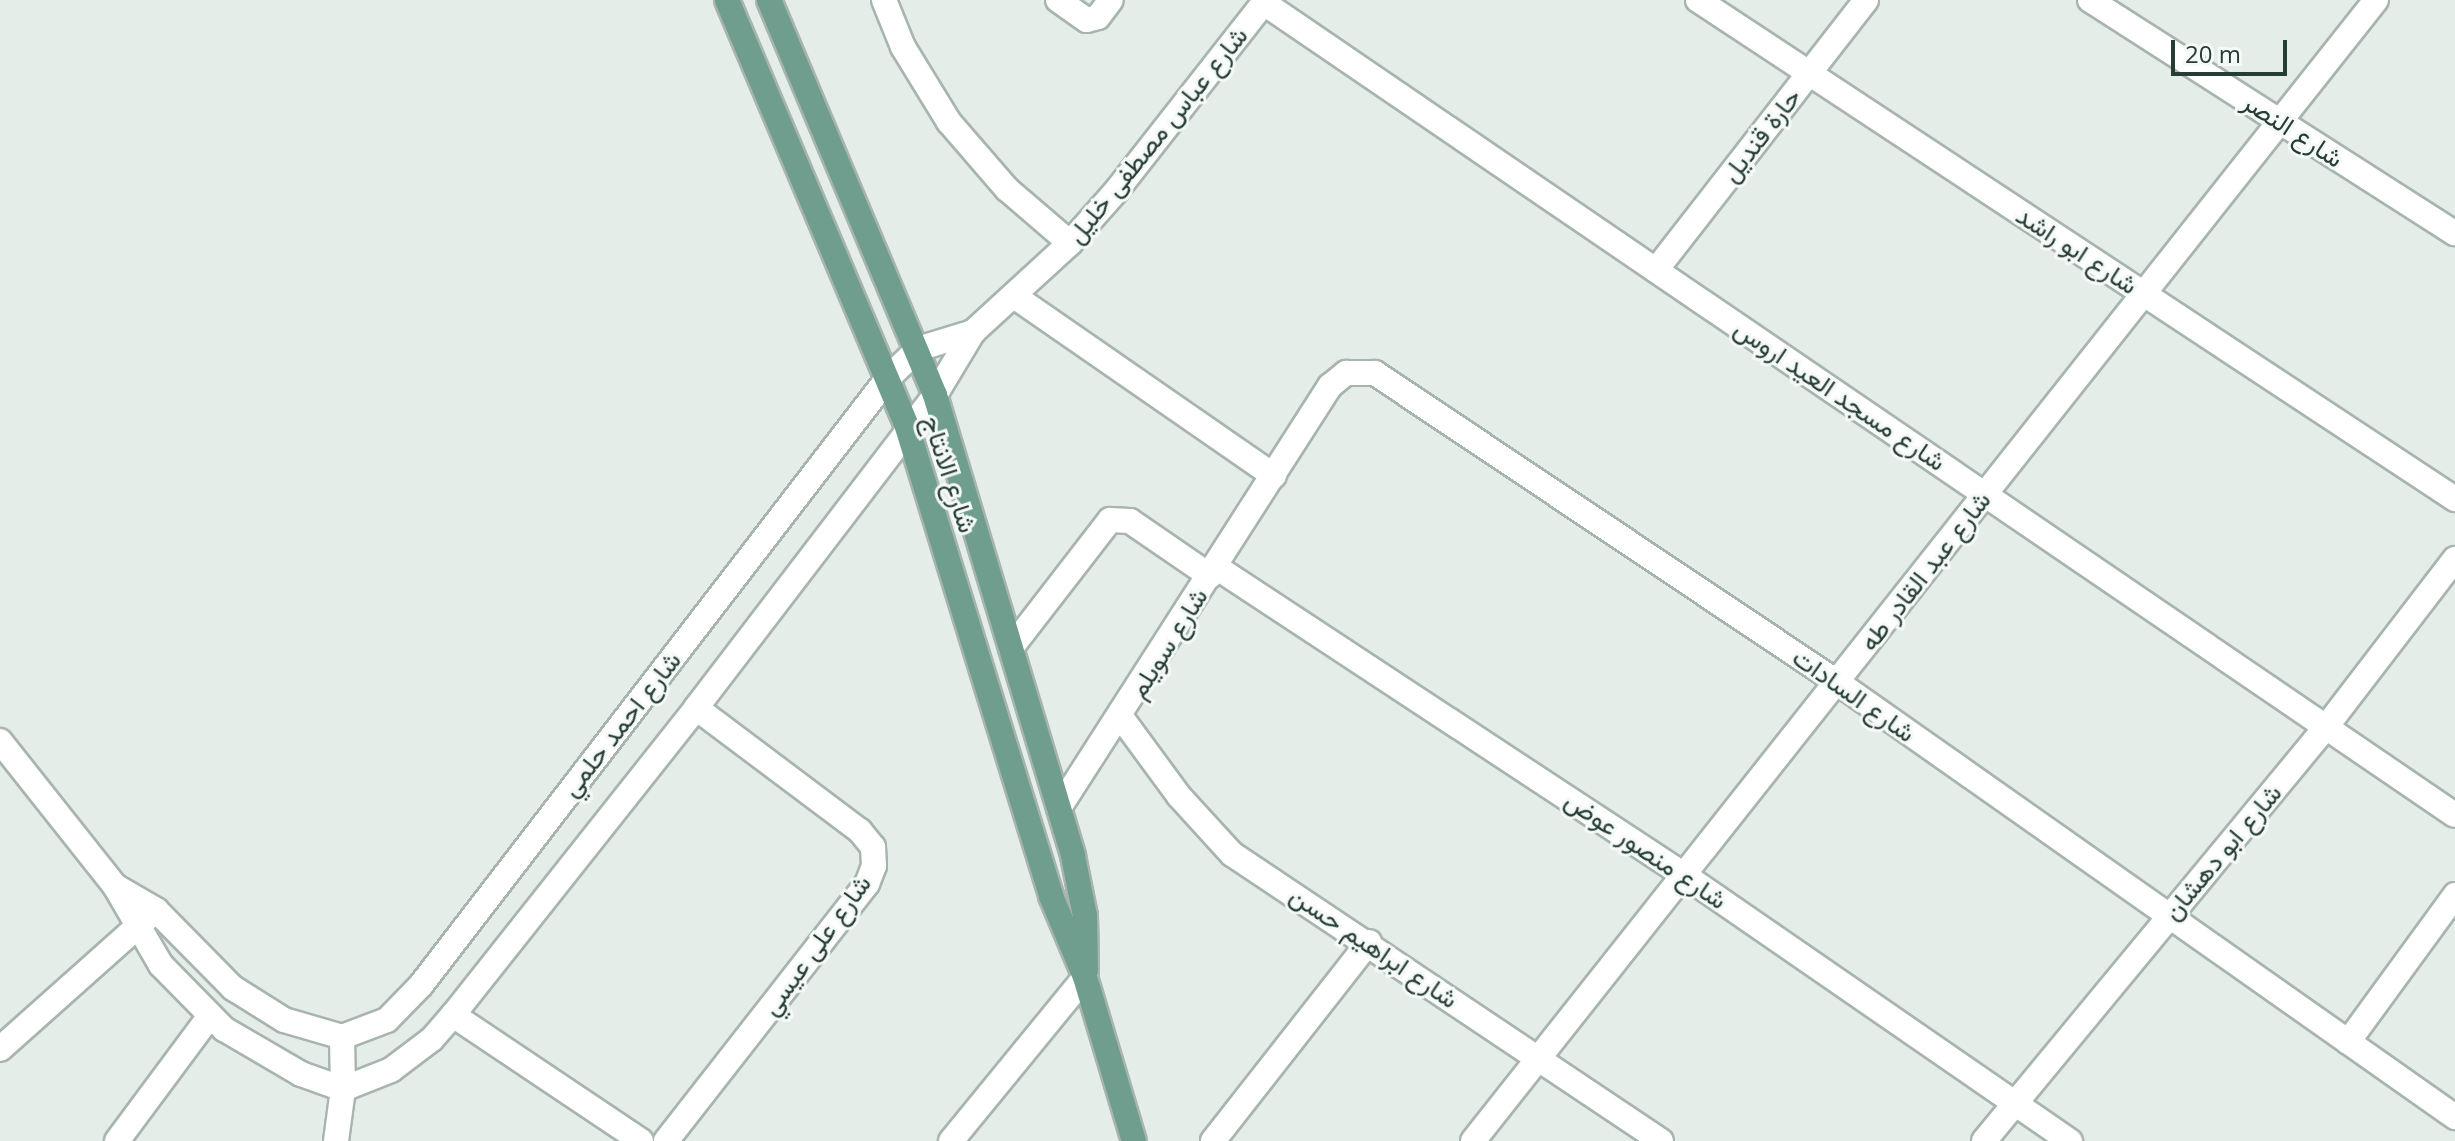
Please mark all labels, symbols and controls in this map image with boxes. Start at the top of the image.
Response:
street label: شارع عباس مصطفى خليل [1060,20,1254,250]
scale bar [2175,24,2291,74]
text: 20 m [2185,37,2241,70]
street label: حارة قنديل [1715,82,1807,188]
street label: شارع النصر [2237,86,2349,174]
street label: شارع ابو راشد [2010,199,2144,301]
street label: شارع مسجد العيد اروس [1728,313,1952,477]
street label: شارع الانتاج [916,411,984,537]
street label: شارع عبد القادر طه [1853,485,1997,657]
street label: شارع سويلم [1122,582,1214,704]
street label: شارع السادات [1787,641,1921,749]
street label: شارع احمد حلمي [555,645,687,803]
street label: شارع ابو دهشان [2156,778,2288,926]
street label: شارع منصور عوض [1559,784,1733,916]
street label: شارع على عيسي [755,869,877,1021]
street label: شارع ابراهيم حسن [1284,879,1464,1015]

